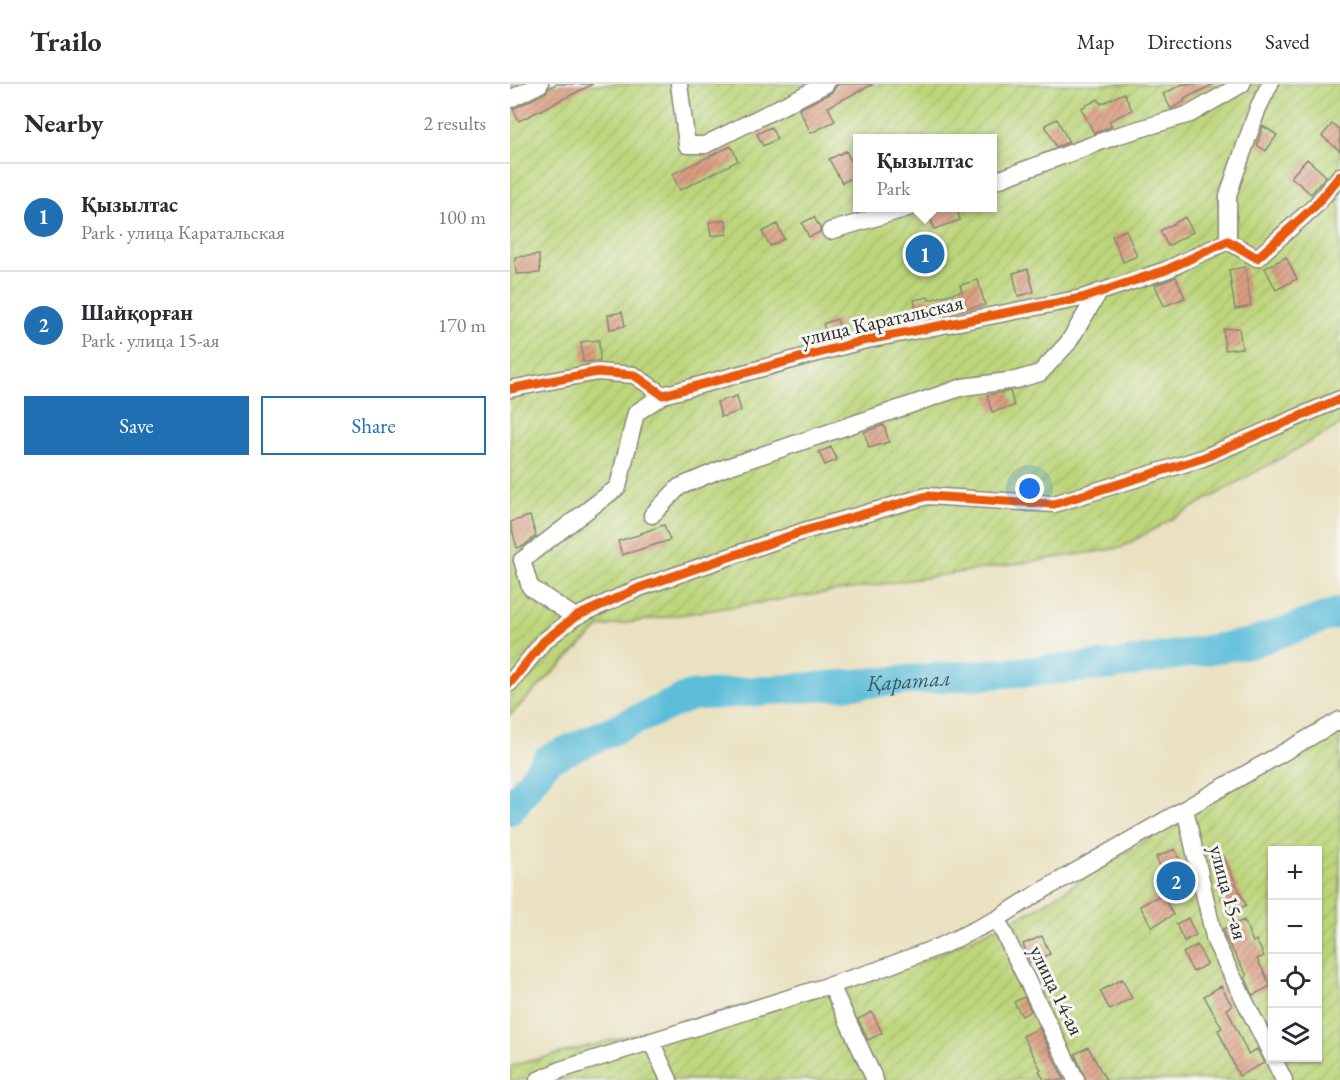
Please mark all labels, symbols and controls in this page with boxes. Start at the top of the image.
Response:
text: Trailo [30,23,102,59]
text: Map [1077,28,1114,55]
text: Directions [1147,28,1232,55]
text: Saved [1265,28,1310,55]
text: Nearby [24,106,104,140]
text: 2 results [423,110,486,136]
popup [853,134,997,212]
text: Қызылтас [876,146,974,175]
text: Park [876,175,911,201]
text: Қызылтас [81,190,178,219]
text: 1 [38,204,49,230]
text: 100 m [438,204,486,230]
text: Park · улица Каратальская [81,219,285,245]
pin: 1 [906,232,944,276]
street label: улица Каратальская [798,288,966,352]
text: Шайқорған [81,298,193,327]
text: 2 [38,312,49,338]
text: 170 m [438,312,486,338]
text: Park · улица 15-ая [81,327,219,353]
button: Save [24,396,249,455]
button: Share [261,396,486,455]
your location [1015,474,1044,503]
water label: Қаратал [864,662,952,698]
street label: улица 15-ая [1203,842,1255,942]
map controls [1268,846,1322,1062]
button: + [1268,846,1322,900]
pin: 2 [1156,858,1196,904]
button: − [1268,900,1322,954]
street label: улица 14-ая [1024,941,1090,1039]
button: locate [1268,954,1322,1008]
button: layers [1268,1008,1322,1062]

